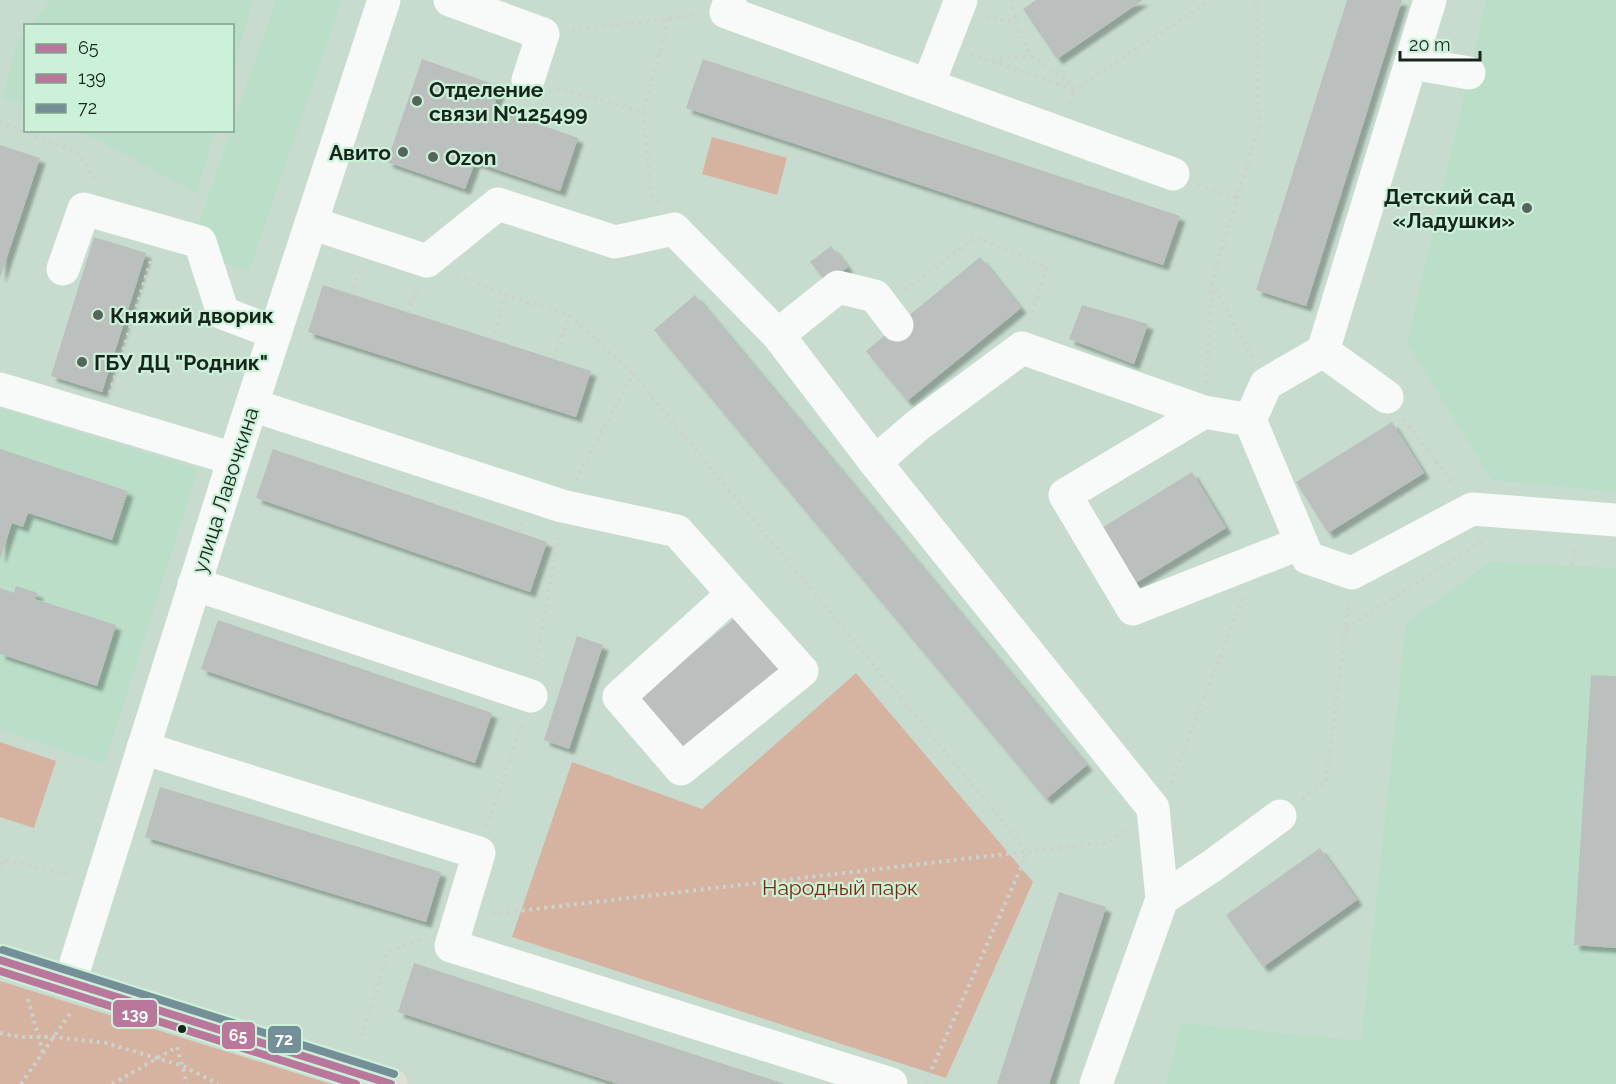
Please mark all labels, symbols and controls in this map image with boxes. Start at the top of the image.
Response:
legend [24,24,234,132]
scale bar [1400,24,1480,62]
text: 20 m [1409,34,1451,55]
text: 65 [78,37,99,58]
text: 139 [78,67,106,88]
place label: Отделение связи №125499 [429,77,588,126]
marker: Отделение связи №125499 [410,94,424,108]
text: 72 [78,97,97,118]
place label: Авито [329,140,391,165]
marker: Авито [396,145,410,159]
place label: Ozon [445,145,496,170]
marker: Ozon [426,150,440,164]
place label: Детский сад «Ладушки» [1384,184,1515,233]
marker: Детский сад «Ладушки» [1520,201,1534,215]
place label: Княжий дворик [110,303,274,328]
marker: Княжий дворик [91,308,105,322]
place label: ГБУ ДЦ "Родник" [94,350,268,375]
marker: ГБУ ДЦ "Родник" [75,355,89,369]
street label: улица Лавочкина [186,404,264,576]
park label: Народный парк [762,875,918,900]
line badge: 139 [112,999,158,1028]
text: 139 [122,1005,148,1024]
line badge: 65 [221,1021,256,1050]
unlabelled marker [176,1023,188,1035]
line badge: 72 [267,1025,302,1054]
text: 65 [229,1026,247,1045]
text: 72 [275,1030,293,1049]

